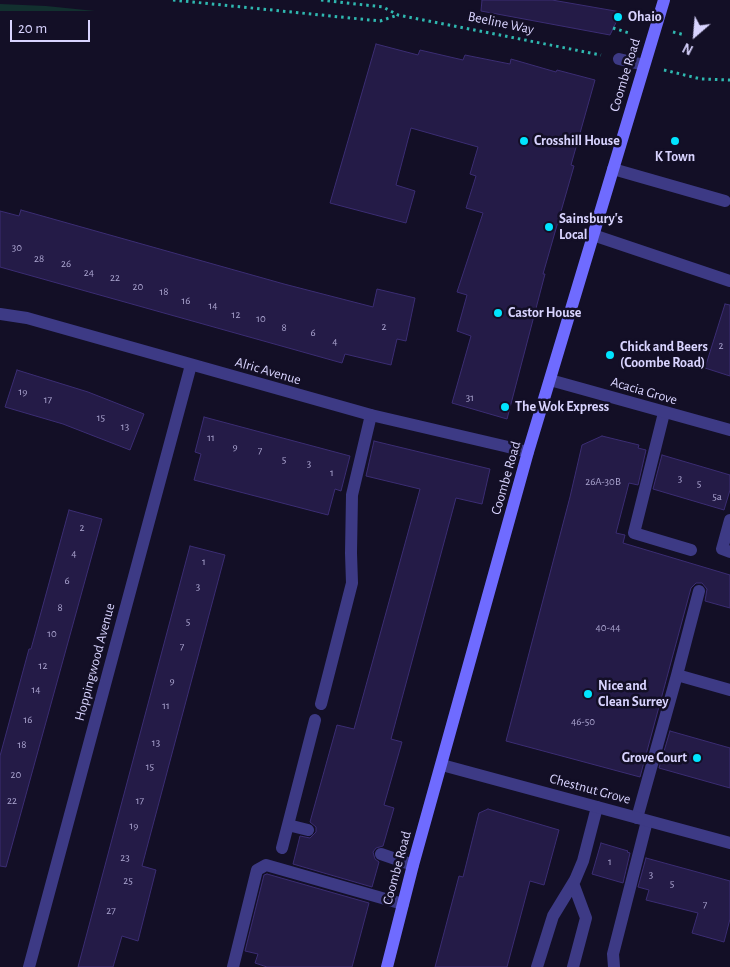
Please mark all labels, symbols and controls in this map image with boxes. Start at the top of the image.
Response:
street label: Beeline Way [466,8,536,38]
place label: Ohaio [628,9,662,25]
scale bar [12,10,92,42]
north arrow [670,10,720,60]
marker: Ohaio [612,11,624,23]
text: 20 m [18,21,47,36]
street label: Coombe Road [606,36,644,114]
text: N [681,40,696,57]
place label: Crosshill House [534,133,620,149]
marker: Crosshill House [518,135,530,147]
marker: K Town [669,135,681,147]
place label: K Town [655,149,695,165]
place label: Sainsbury's Local [559,211,623,243]
marker: Sainsbury's Local [543,221,555,233]
house number: 30 [12,241,22,255]
house number: 28 [34,252,44,266]
house number: 26 [61,257,71,271]
house number: 24 [84,266,94,280]
house number: 22 [110,271,120,285]
house number: 20 [133,280,143,294]
house number: 18 [160,285,168,299]
house number: 16 [182,294,190,308]
house number: 14 [208,299,218,313]
place label: Castor House [508,305,581,321]
marker: Castor House [492,307,504,319]
house number: 12 [232,308,240,322]
house number: 10 [256,312,266,326]
house number: 2 [381,320,387,334]
house number: 8 [281,321,287,335]
house number: 6 [310,326,316,340]
house number: 4 [332,335,338,349]
place label: Chick and Beers (Coombe Road) [620,339,708,372]
house number: 2 [718,339,724,353]
marker: Chick and Beers (Coombe Road) [604,349,616,361]
street label: Alric Avenue [233,354,303,388]
street label: Acacia Grove [609,373,679,409]
house number: 19 [19,385,27,399]
house number: 31 [466,391,474,405]
house number: 17 [44,393,52,407]
place label: The Wok Express [515,399,609,415]
marker: The Wok Express [499,401,511,413]
house number: 15 [97,411,105,425]
house number: 13 [121,420,129,434]
house number: 11 [207,431,215,445]
street label: Coombe Road [488,439,524,517]
house number: 9 [232,440,238,454]
house number: 7 [258,444,262,458]
house number: 5 [282,453,286,467]
house number: 3 [307,457,311,471]
house number: 1 [330,466,334,480]
house number: 3 [678,472,682,486]
house number: 26A-30B [585,475,621,489]
house number: 5 [697,477,701,491]
house number: 5a [712,490,722,504]
house number: 2 [79,521,85,535]
house number: 4 [71,547,77,561]
house number: 1 [202,555,206,569]
house number: 6 [64,574,70,588]
house number: 3 [196,580,200,594]
house number: 8 [57,601,63,615]
street label: Hoppingwood Avenue [71,601,119,723]
house number: 5 [186,615,190,629]
house number: 40-44 [595,621,621,635]
house number: 10 [47,627,57,641]
house number: 7 [180,640,184,654]
house number: 12 [39,659,47,673]
house number: 9 [169,674,175,688]
place label: Nice and Clean Surrey [598,678,669,710]
house number: 14 [31,683,41,697]
marker: Nice and Clean Surrey [582,688,594,700]
house number: 11 [162,699,170,713]
house number: 16 [24,713,32,727]
house number: 46-50 [571,715,595,729]
house number: 13 [152,736,160,750]
house number: 18 [18,738,26,752]
place label: Grove Court [622,750,687,766]
marker: Grove Court [691,752,703,764]
house number: 15 [146,760,154,774]
house number: 20 [11,768,21,782]
street label: Chestnut Grove [548,770,632,808]
house number: 22 [7,794,17,808]
house number: 17 [136,794,144,808]
house number: 19 [130,819,138,833]
street label: Coombe Road [379,829,415,907]
house number: 23 [120,851,130,865]
house number: 1 [608,855,612,869]
house number: 3 [649,868,653,882]
house number: 25 [123,874,133,888]
house number: 5 [670,877,674,891]
house number: 7 [703,898,707,912]
house number: 27 [106,904,116,918]

